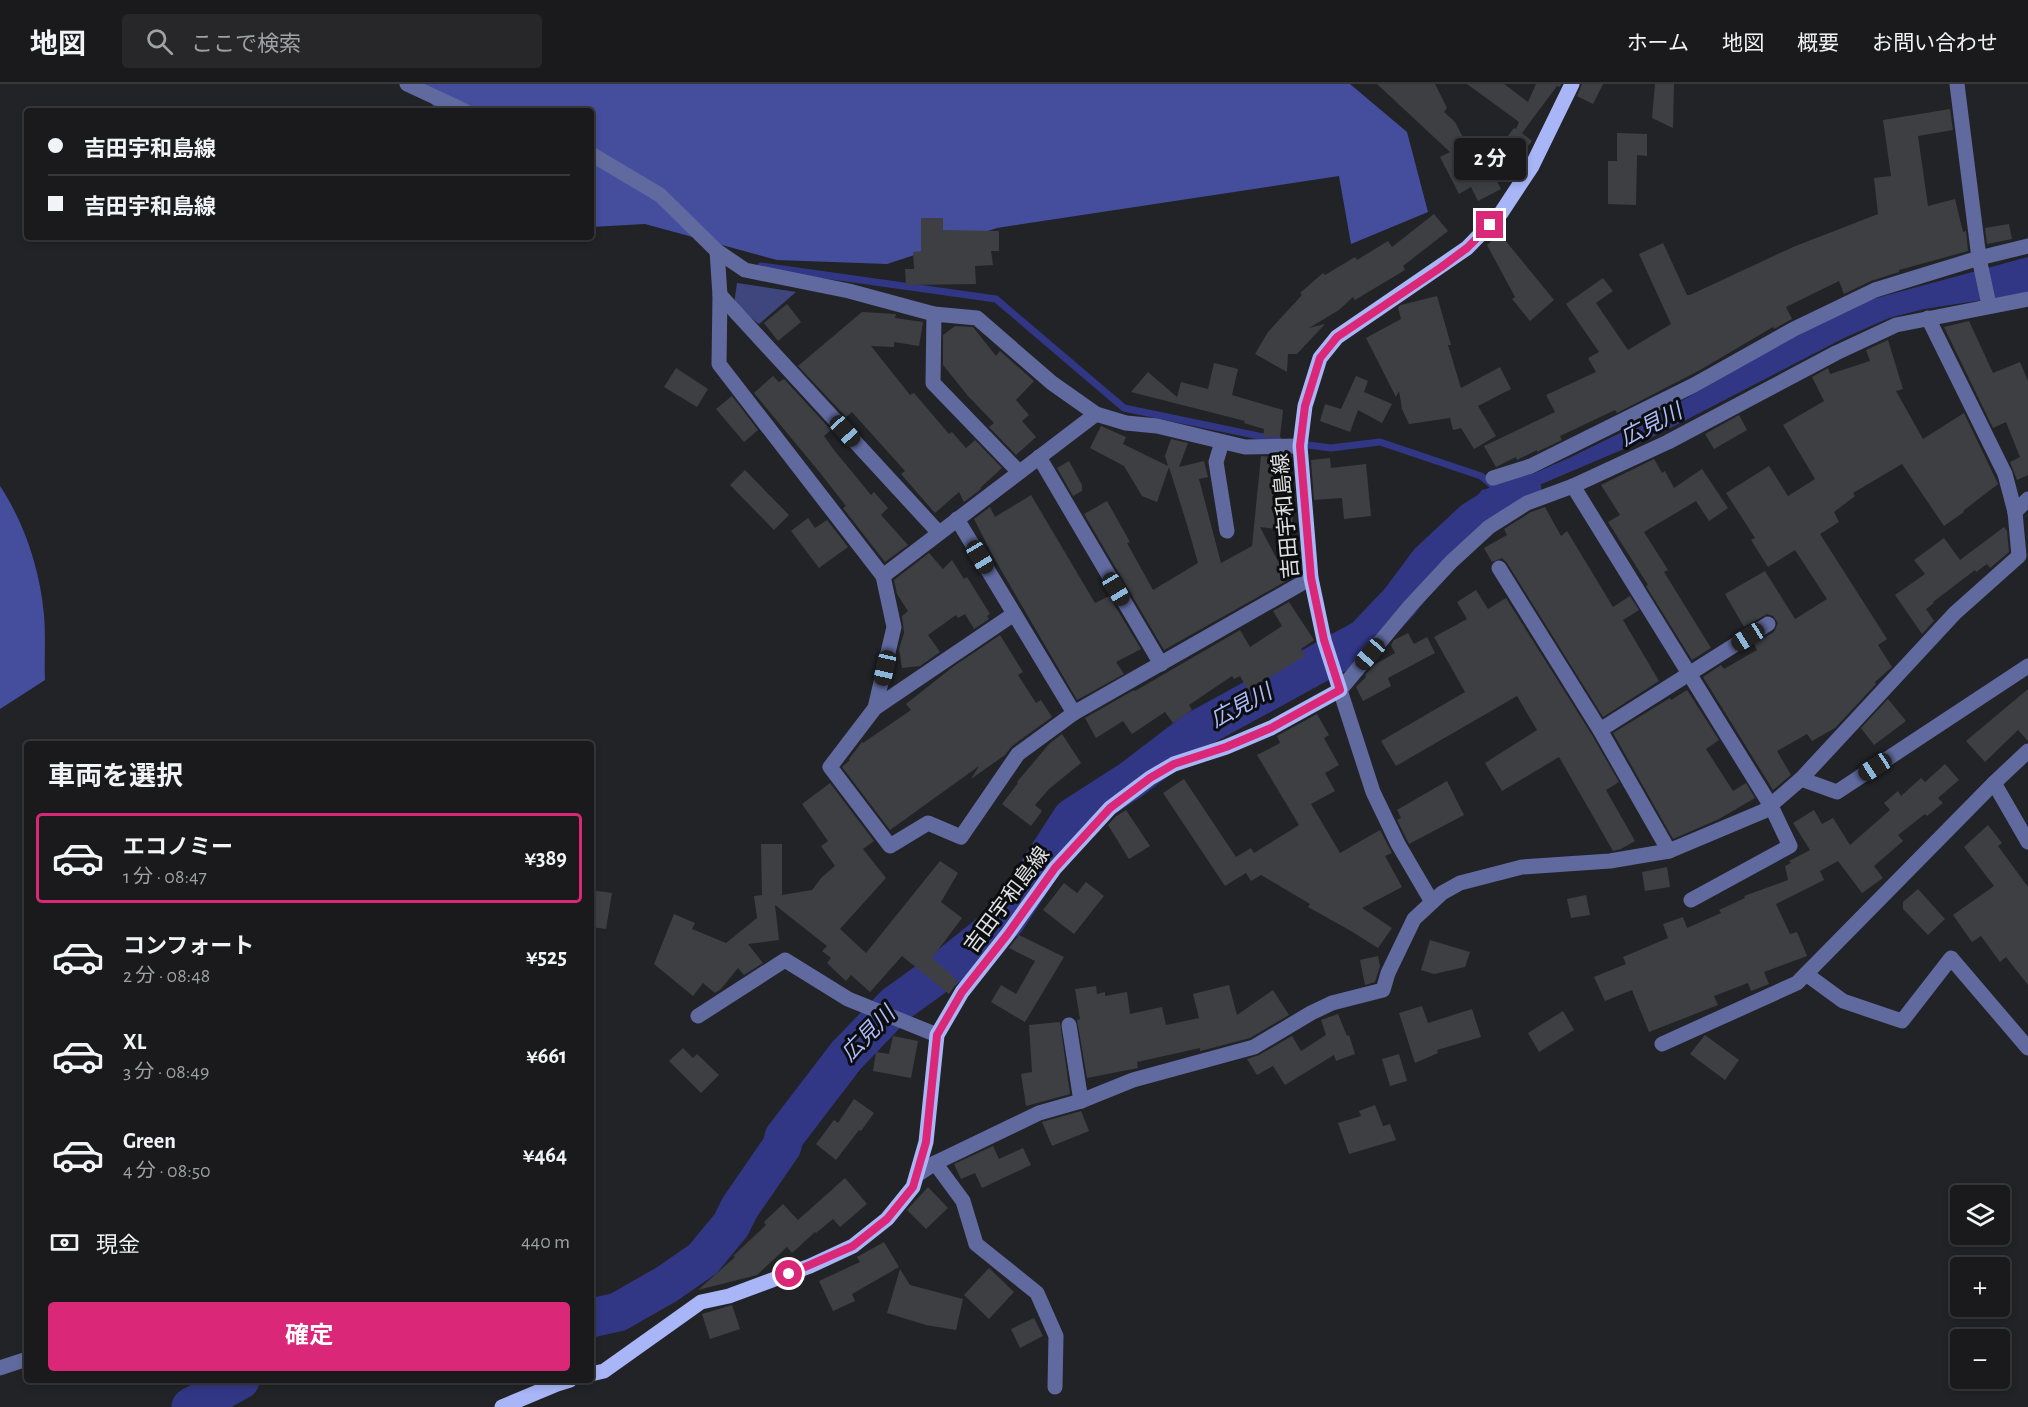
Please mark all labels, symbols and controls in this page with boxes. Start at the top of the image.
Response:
search box [122,14,542,68]
icon: search [143,25,176,58]
text: 地図 [30,31,86,59]
text: ここで検索 [191,33,301,55]
text: ホーム [1627,33,1689,54]
text: 地図 [1722,33,1764,54]
text: 概要 [1797,33,1839,54]
text: お問い合わせ [1872,33,1998,54]
text: 吉田宇和島線 [84,138,216,160]
callout: 2 分 [1454,138,1526,180]
text: 2 分 [1474,149,1506,169]
text: 吉田宇和島線 [84,196,216,218]
route end [1476,211,1503,238]
water label: 広見川 [1616,398,1687,450]
car [826,412,864,450]
street label: 吉田宇和島線 [1269,452,1302,580]
car [963,537,997,577]
car [1099,569,1133,609]
car [1728,620,1768,654]
car [1351,635,1389,673]
car [872,648,898,688]
water label: 広見川 [1206,679,1277,731]
car [1855,750,1895,784]
text: 車両を選択 [48,763,183,790]
icon: car [51,831,105,885]
text: エコノミー [123,836,233,858]
street label: 吉田宇和島線 [960,843,1053,957]
text: ¥389 [524,847,567,869]
text: 1 分 · 08:47 [123,867,207,887]
icon: car [51,930,105,984]
text: コンフォート [123,935,254,957]
text: ¥525 [526,946,567,968]
text: 2 分 · 08:48 [123,966,210,986]
water label: 広見川 [836,1000,900,1065]
icon: car [51,1029,105,1083]
text: XL [123,1031,146,1053]
text: ¥661 [526,1045,567,1067]
text: 3 分 · 08:49 [123,1062,209,1082]
icon: car [51,1128,105,1182]
text: Green [123,1130,176,1152]
text: ¥464 [523,1144,567,1166]
text: 4 分 · 08:50 [123,1161,211,1181]
map controls [1950,1185,2010,1389]
button: layers [1950,1185,2010,1245]
icon: cash [48,1226,81,1259]
text: 440 m [521,1232,570,1252]
text: 現金 [96,1234,140,1256]
button: + [1950,1257,2010,1317]
route start [775,1260,802,1287]
button: 確定 [48,1302,570,1371]
button: − [1950,1329,2010,1389]

